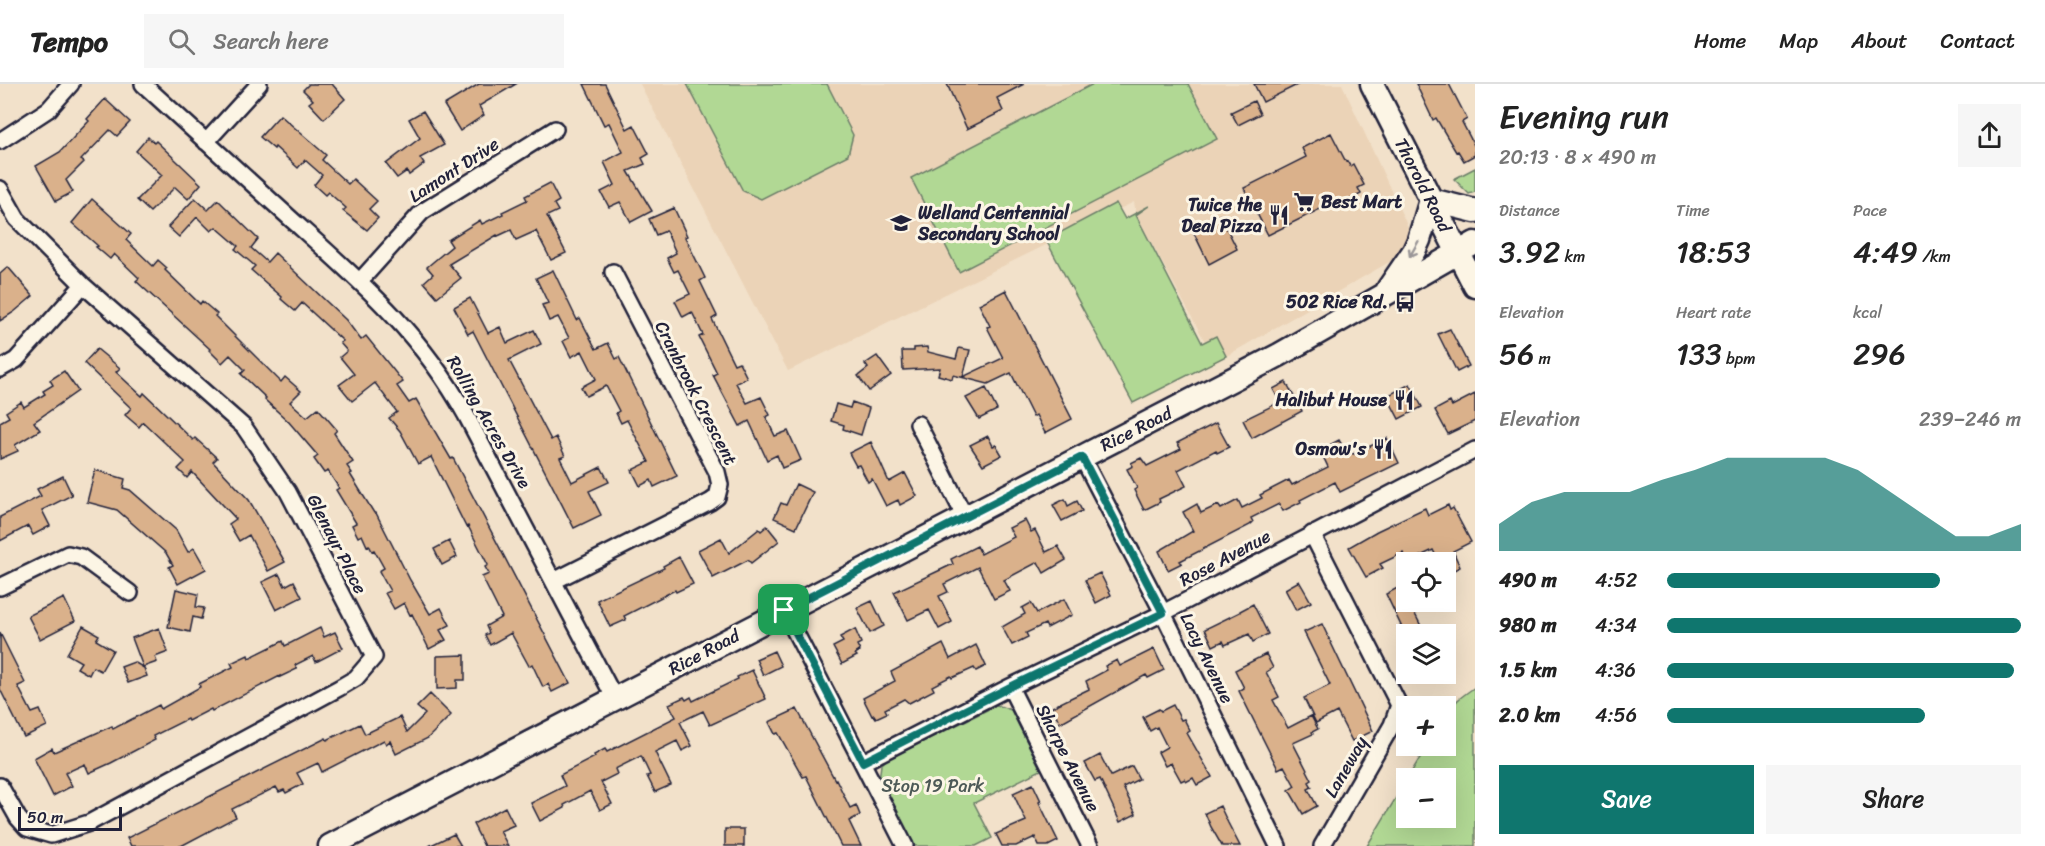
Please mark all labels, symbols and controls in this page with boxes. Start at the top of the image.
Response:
search box [144,14,564,68]
text: Tempo [30,17,108,66]
text: Search here [213,22,329,61]
text: Home [1694,22,1746,60]
text: Map [1779,22,1818,60]
text: About [1851,22,1908,60]
text: Contact [1941,22,2015,60]
icon: search [165,25,198,58]
text: Evening run [1499,88,1669,146]
button: share [1958,104,2021,167]
street label: Lamont Drive [402,129,506,211]
street label: Thorold Road [1385,132,1461,239]
text: 20:13 · 8 × 490 m [1499,140,1656,175]
place label: Best Mart [1321,186,1402,218]
place label: Twice the Deal Pizza [1181,189,1262,242]
supermarket icon: Best Mart [1292,190,1316,214]
text: Distance [1499,196,1560,225]
text: Time [1676,196,1710,225]
text: Pace [1853,196,1887,225]
place label: Welland Centennial Secondary School [917,197,1070,250]
restaurant icon: Twice the Deal Pizza [1267,203,1291,227]
school or university icon: Welland Centennial Secondary School [889,211,913,235]
text: 3.92 [1499,225,1560,279]
text: 18:53 [1676,225,1751,279]
text: 4:49 [1853,225,1918,279]
one-way arrow [1408,240,1420,257]
text: km [1560,242,1585,271]
text: /km [1918,242,1951,271]
place label: 502 Rice Rd. [1286,286,1388,318]
bus stop icon: 502 Rice Rd. [1393,290,1417,314]
text: Elevation [1499,298,1564,327]
text: Heart rate [1676,298,1751,327]
text: kcal [1853,298,1882,327]
street label: Cranbrook Crescent [646,315,746,471]
text: 56 [1499,327,1534,381]
text: 133 [1676,327,1722,381]
text: 296 [1853,327,1906,381]
text: m [1534,344,1551,373]
text: bpm [1722,344,1756,373]
street label: Rolling Acres Drive [438,349,540,495]
place label: Halibut House [1274,384,1387,416]
restaurant icon: Halibut House [1392,388,1416,412]
street label: Rice Road [1094,397,1179,461]
text: Elevation [1499,402,1580,437]
text: 239–246 m [1919,402,2021,437]
place label: Osmow's [1296,433,1367,465]
restaurant icon: Osmow's [1371,437,1395,461]
street label: Glenayr Place [298,488,376,600]
street label: Rose Avenue [1173,520,1277,596]
map controls [1396,552,1456,828]
button: locate [1396,552,1456,612]
text: 490 m [1499,563,1557,598]
text: 4:52 [1595,563,1637,598]
pin [758,584,809,635]
icon: arrive [767,593,800,626]
street label: Lacy Avenue [1171,607,1243,709]
text: 980 m [1499,608,1557,643]
text: 4:34 [1595,608,1637,643]
street label: Rice Road [662,619,747,684]
button: layers [1396,624,1456,684]
text: 1.5 km [1499,653,1557,688]
text: 4:36 [1595,653,1636,688]
button: + [1396,696,1456,756]
street label: Sharpe Avenue [1027,698,1109,818]
text: 2.0 km [1499,698,1560,733]
text: 4:56 [1595,698,1637,733]
street label: Laneway [1315,729,1377,804]
button: Save [1499,765,1754,834]
button: Share [1766,765,2021,834]
button: − [1396,768,1456,828]
park label: Stop 19 Park [882,770,985,802]
text: 50 m [27,803,63,832]
scale bar [18,804,122,832]

